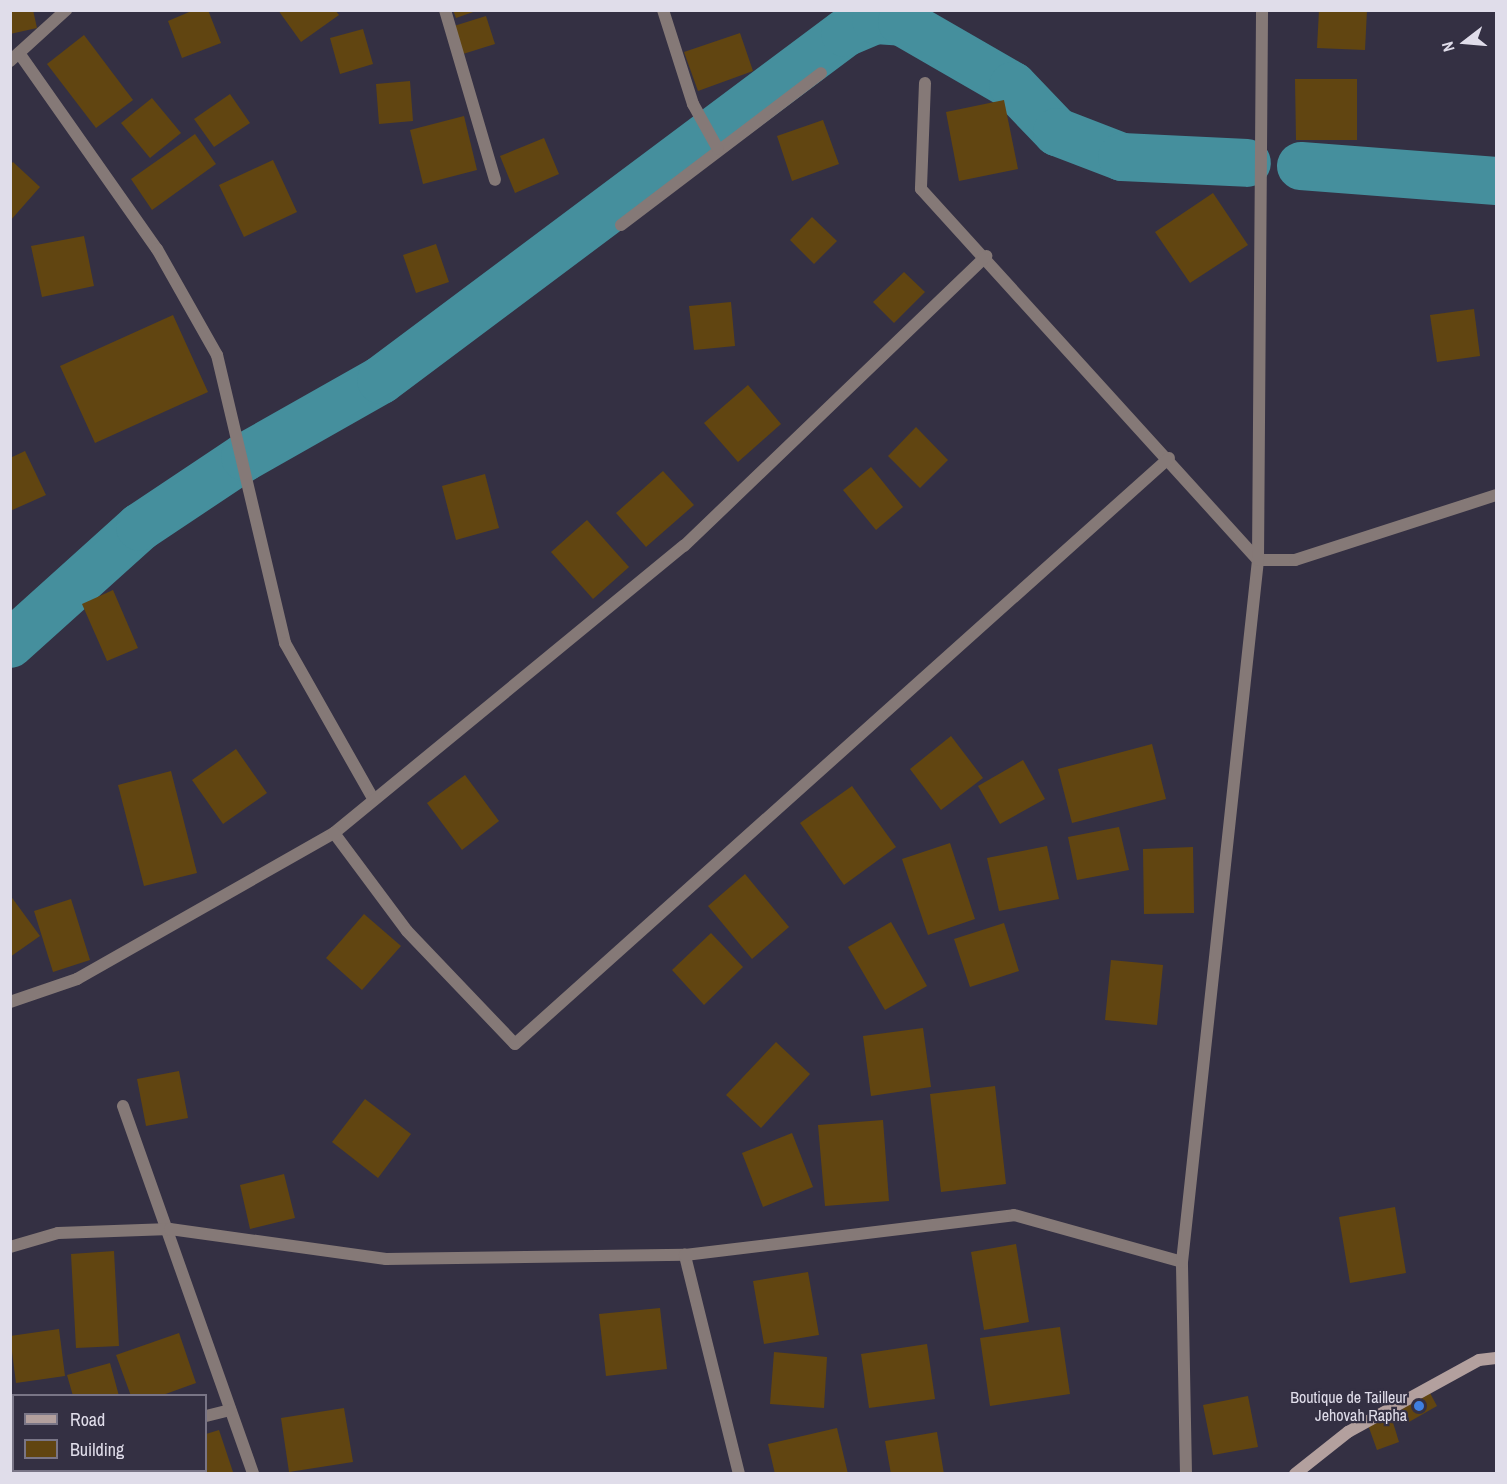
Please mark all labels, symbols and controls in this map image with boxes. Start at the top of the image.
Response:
north arrow [1435,12,1495,72]
text: N [1436,39,1460,55]
place label: Boutique de Tailleur Jehovah Rapha [1290,1387,1407,1425]
legend [12,1394,207,1472]
marker: Boutique de Tailleur Jehovah Rapha [1412,1399,1426,1413]
text: Road [70,1407,105,1432]
text: Building [70,1437,124,1462]

